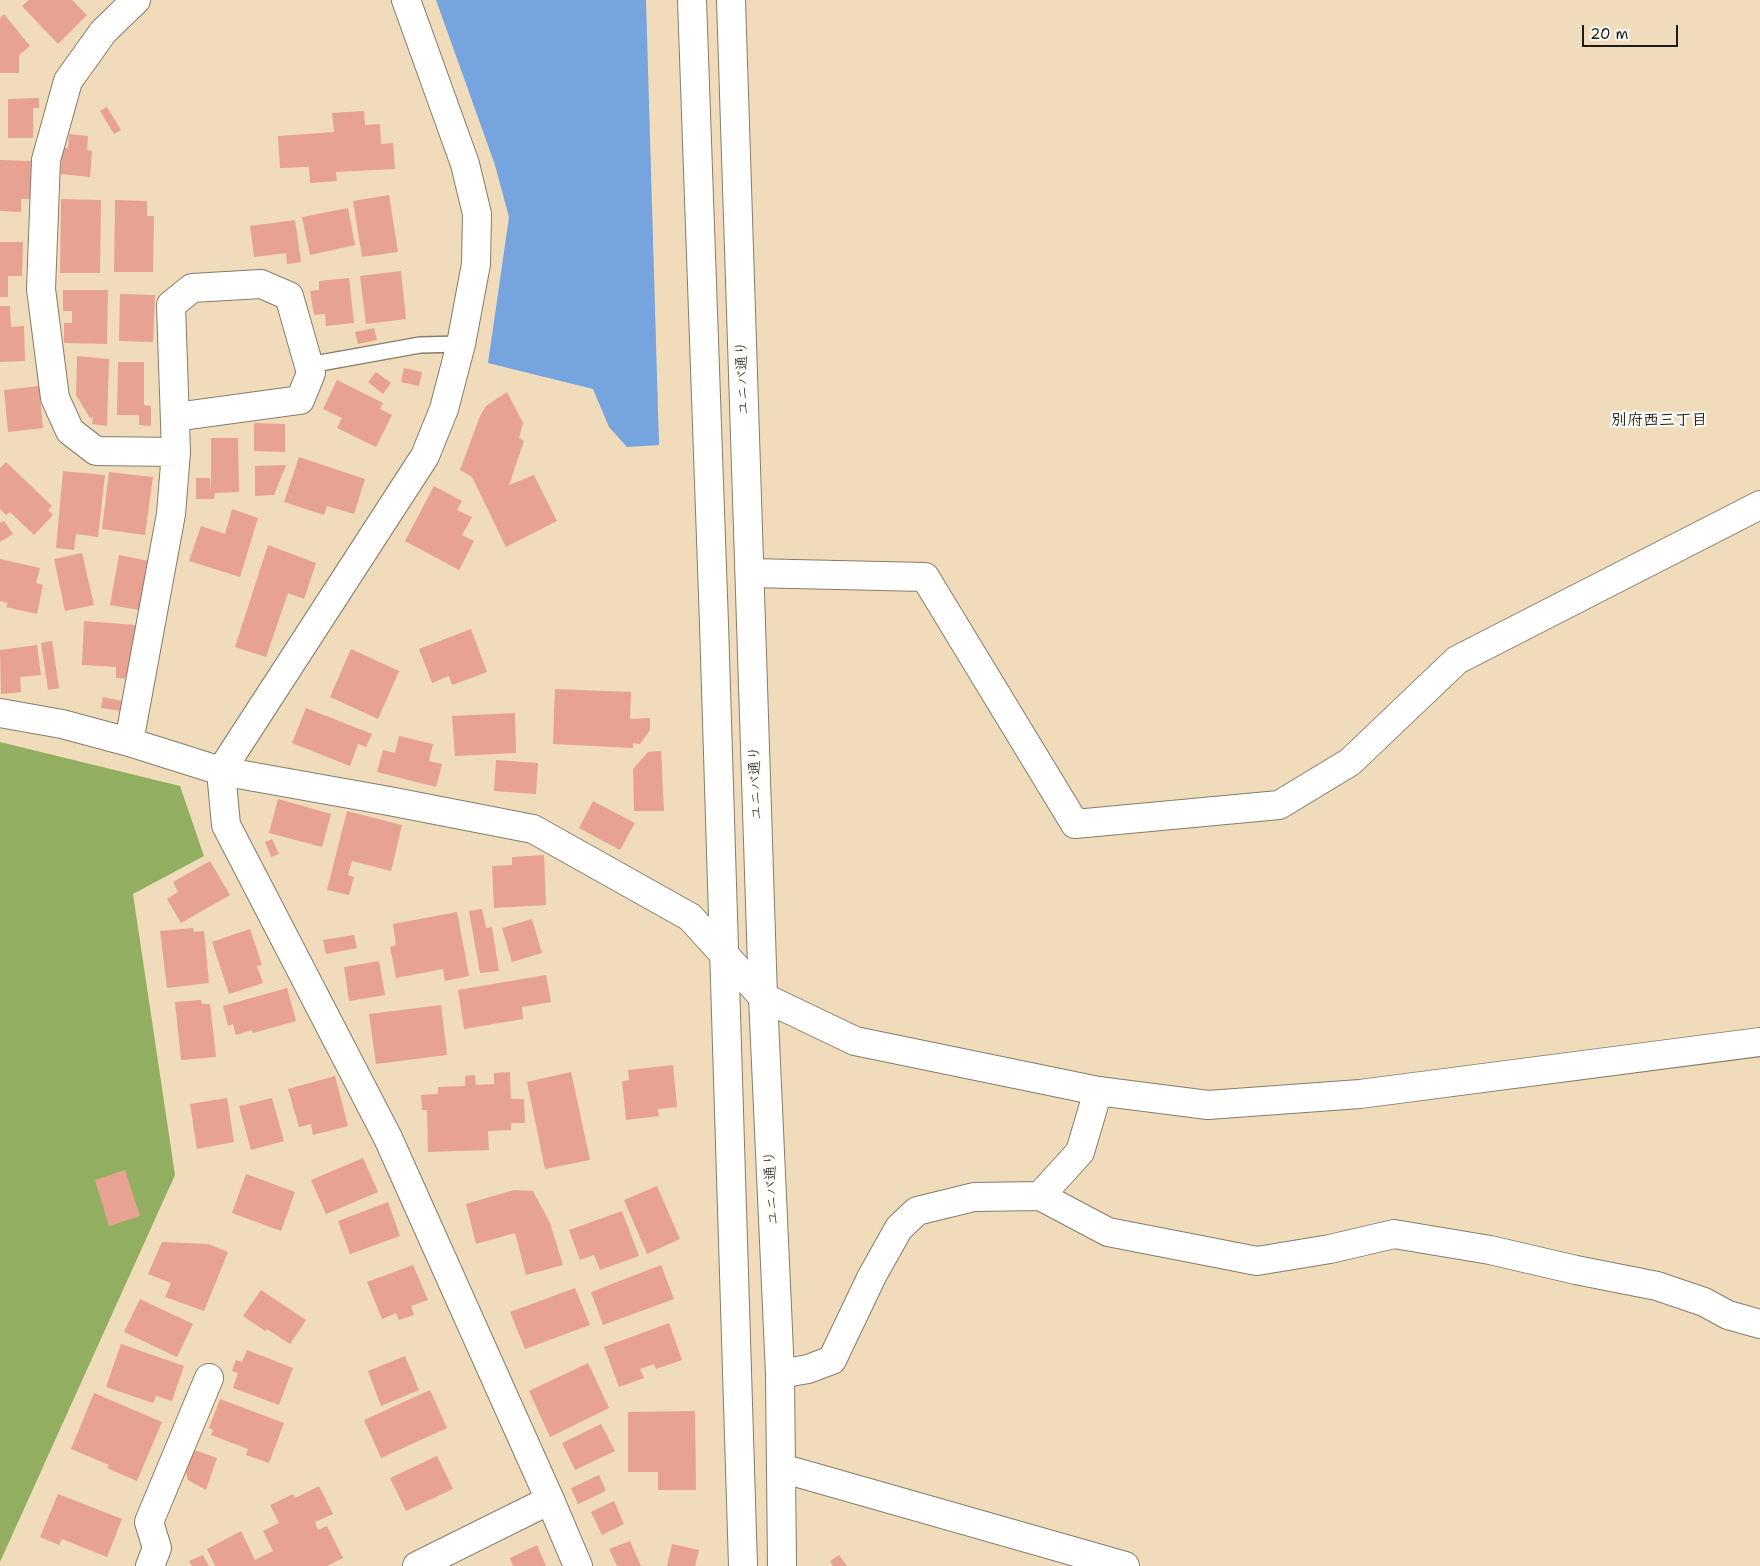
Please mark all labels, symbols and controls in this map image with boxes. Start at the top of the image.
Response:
scale bar [1585,15,1681,47]
text: 20 m [1590,24,1629,44]
street label: ユニバ通り [733,340,753,416]
district label: 別府西三丁目 [1611,411,1707,431]
street label: ユニバ通り [746,745,766,821]
street label: ユニバ通り [761,1150,783,1226]

